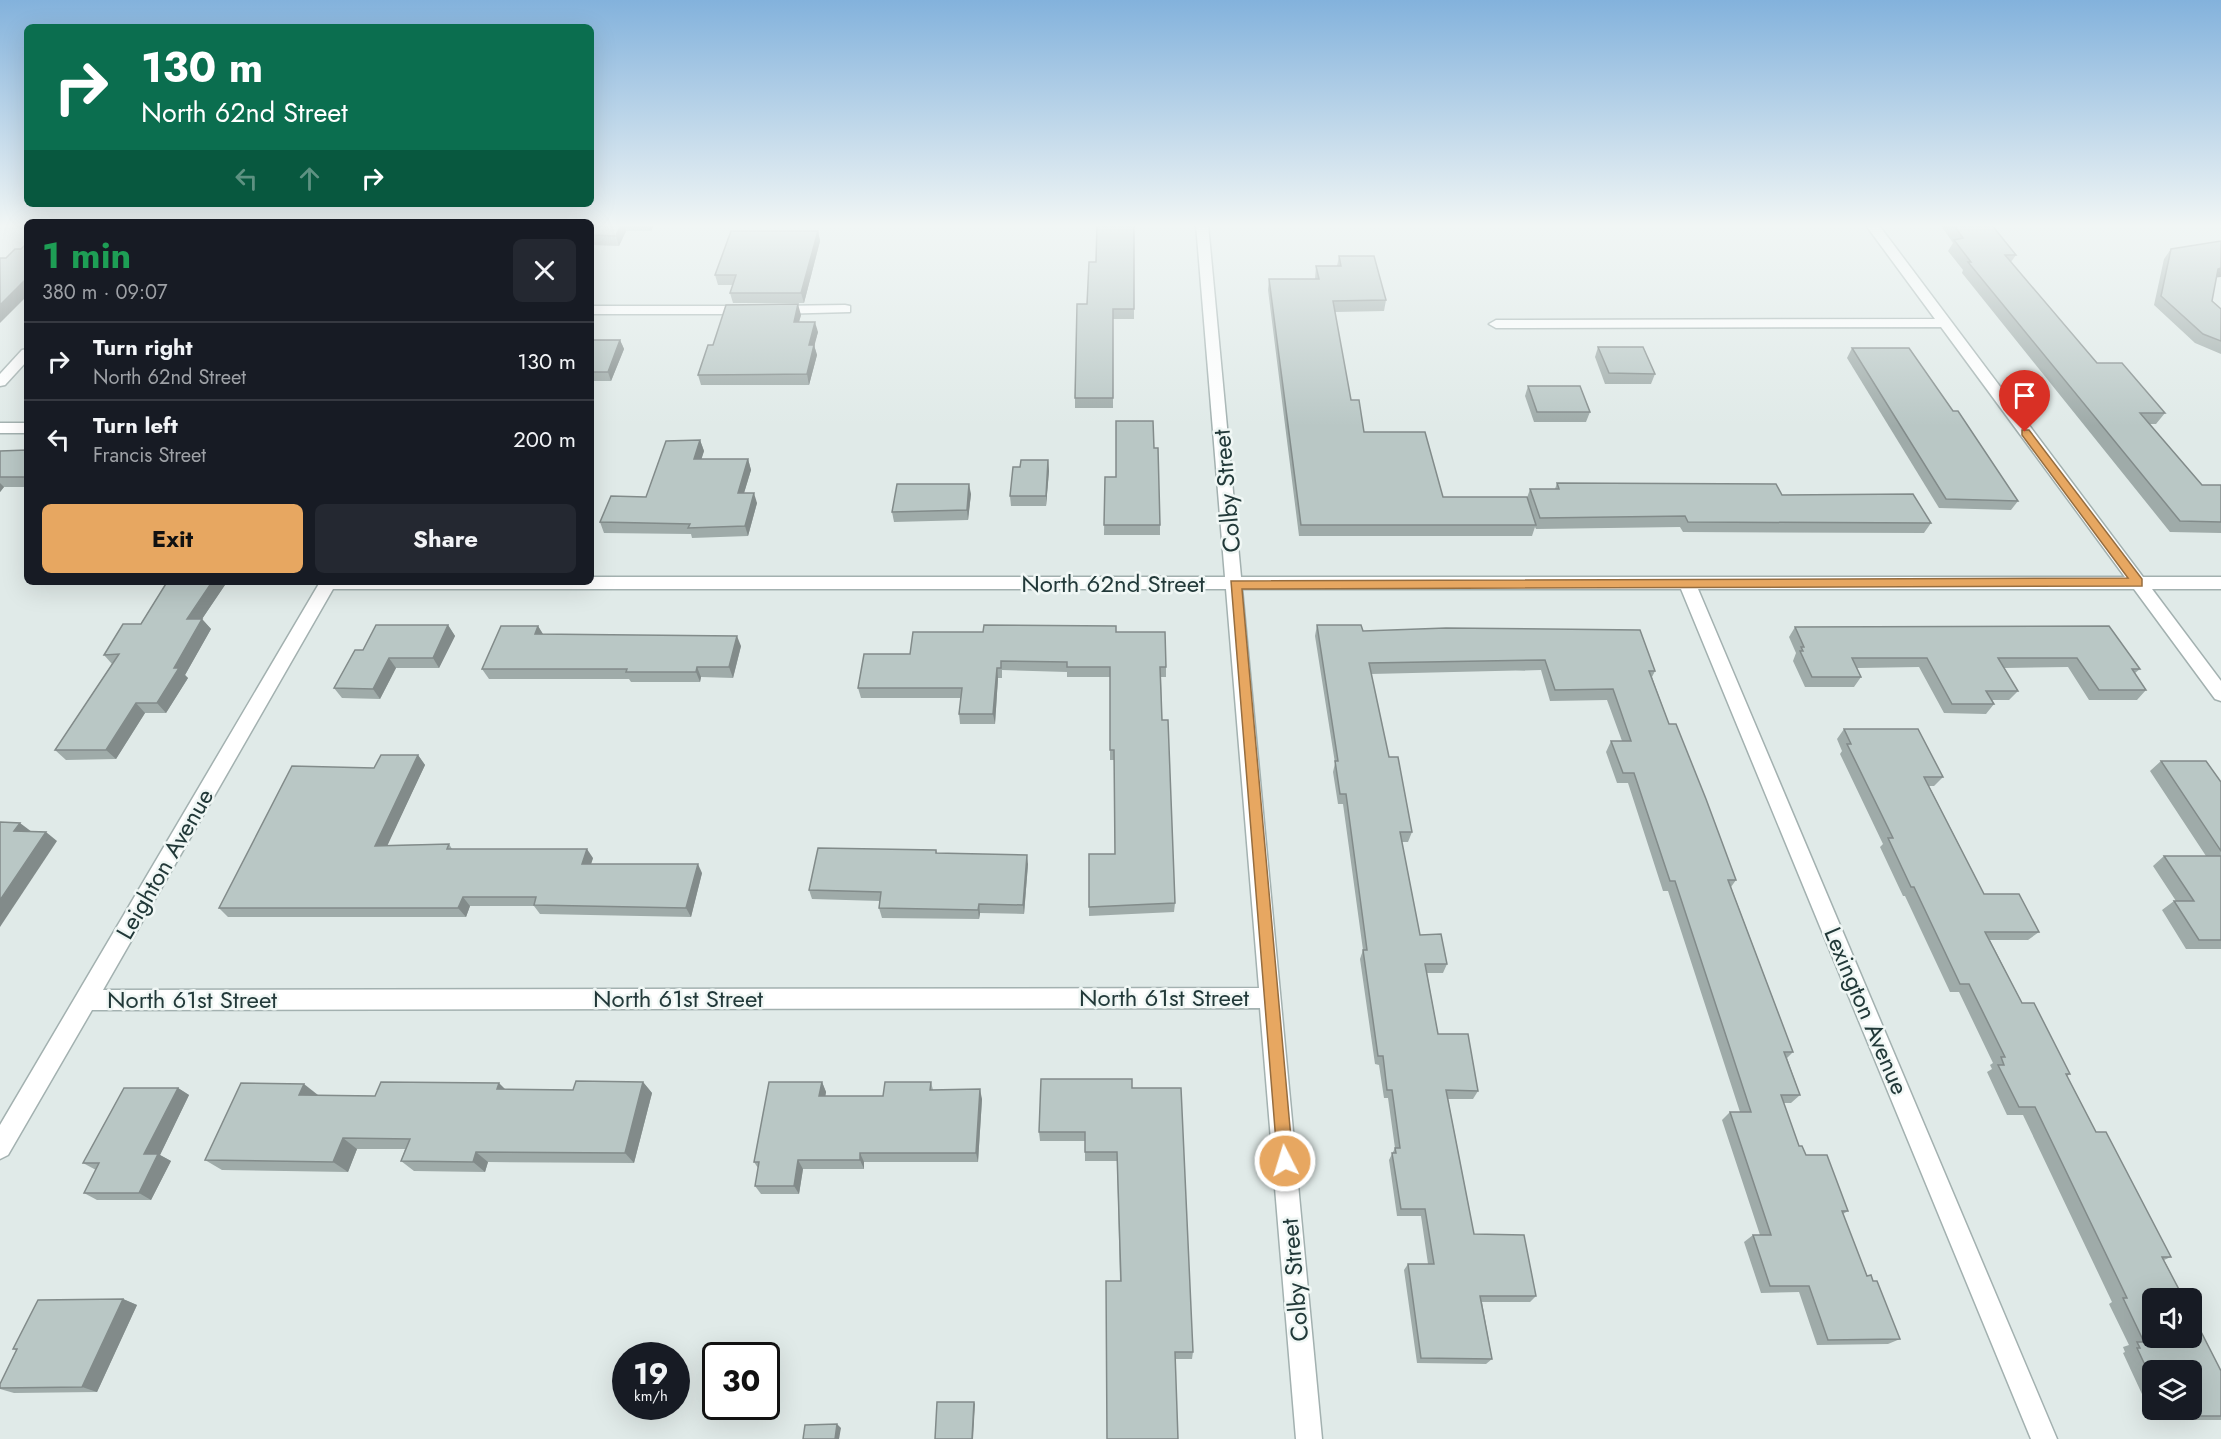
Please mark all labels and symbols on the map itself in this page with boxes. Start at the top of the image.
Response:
pin [1999,370,2050,432]
street label: Colby Street [1204,428,1249,554]
street label: North 62nd Street [1021,566,1205,601]
street label: Leighton Avenue [107,782,222,946]
street label: Lexington Avenue [1815,922,1918,1100]
street label: North 61st Street [1079,980,1249,1015]
street label: North 61st Street [593,981,763,1016]
street label: North 61st Street [107,982,277,1017]
position arrow [1253,1129,1317,1193]
street label: Colby Street [1272,1217,1317,1343]
speed limit sign: 30 [702,1342,780,1420]

